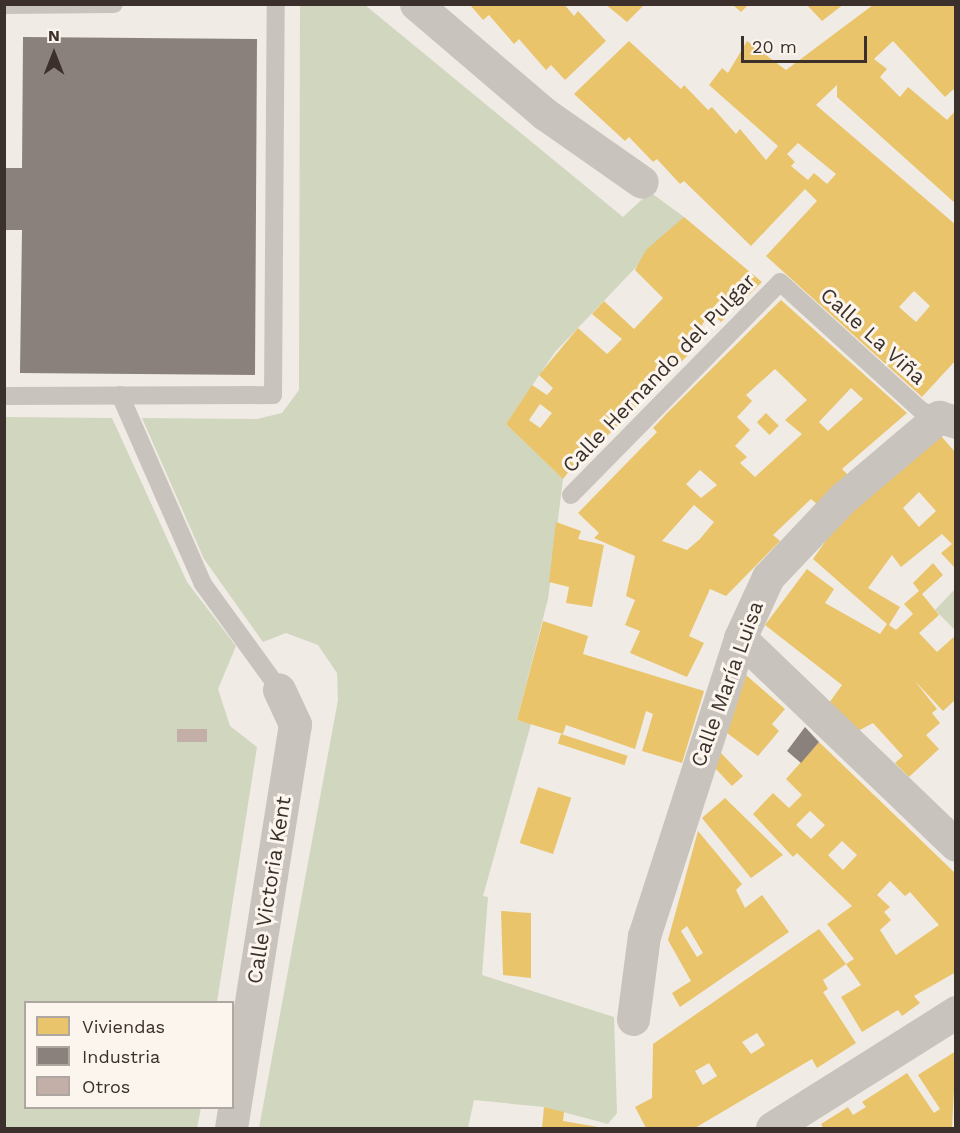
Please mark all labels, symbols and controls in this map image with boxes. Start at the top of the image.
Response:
north arrow [24,24,84,84]
scale bar [744,24,870,62]
text: N [48,26,60,45]
text: 20 m [752,36,797,57]
street label: Calle Hernando del Pulgar [557,268,761,478]
street label: Calle La Viña [815,282,931,390]
street label: Calle María Luisa [685,597,769,771]
street label: Calle Victoria Kent [242,794,296,986]
legend [24,1001,234,1109]
text: Viviendas [82,1016,165,1037]
text: Industria [82,1046,160,1067]
text: Otros [82,1076,130,1097]

